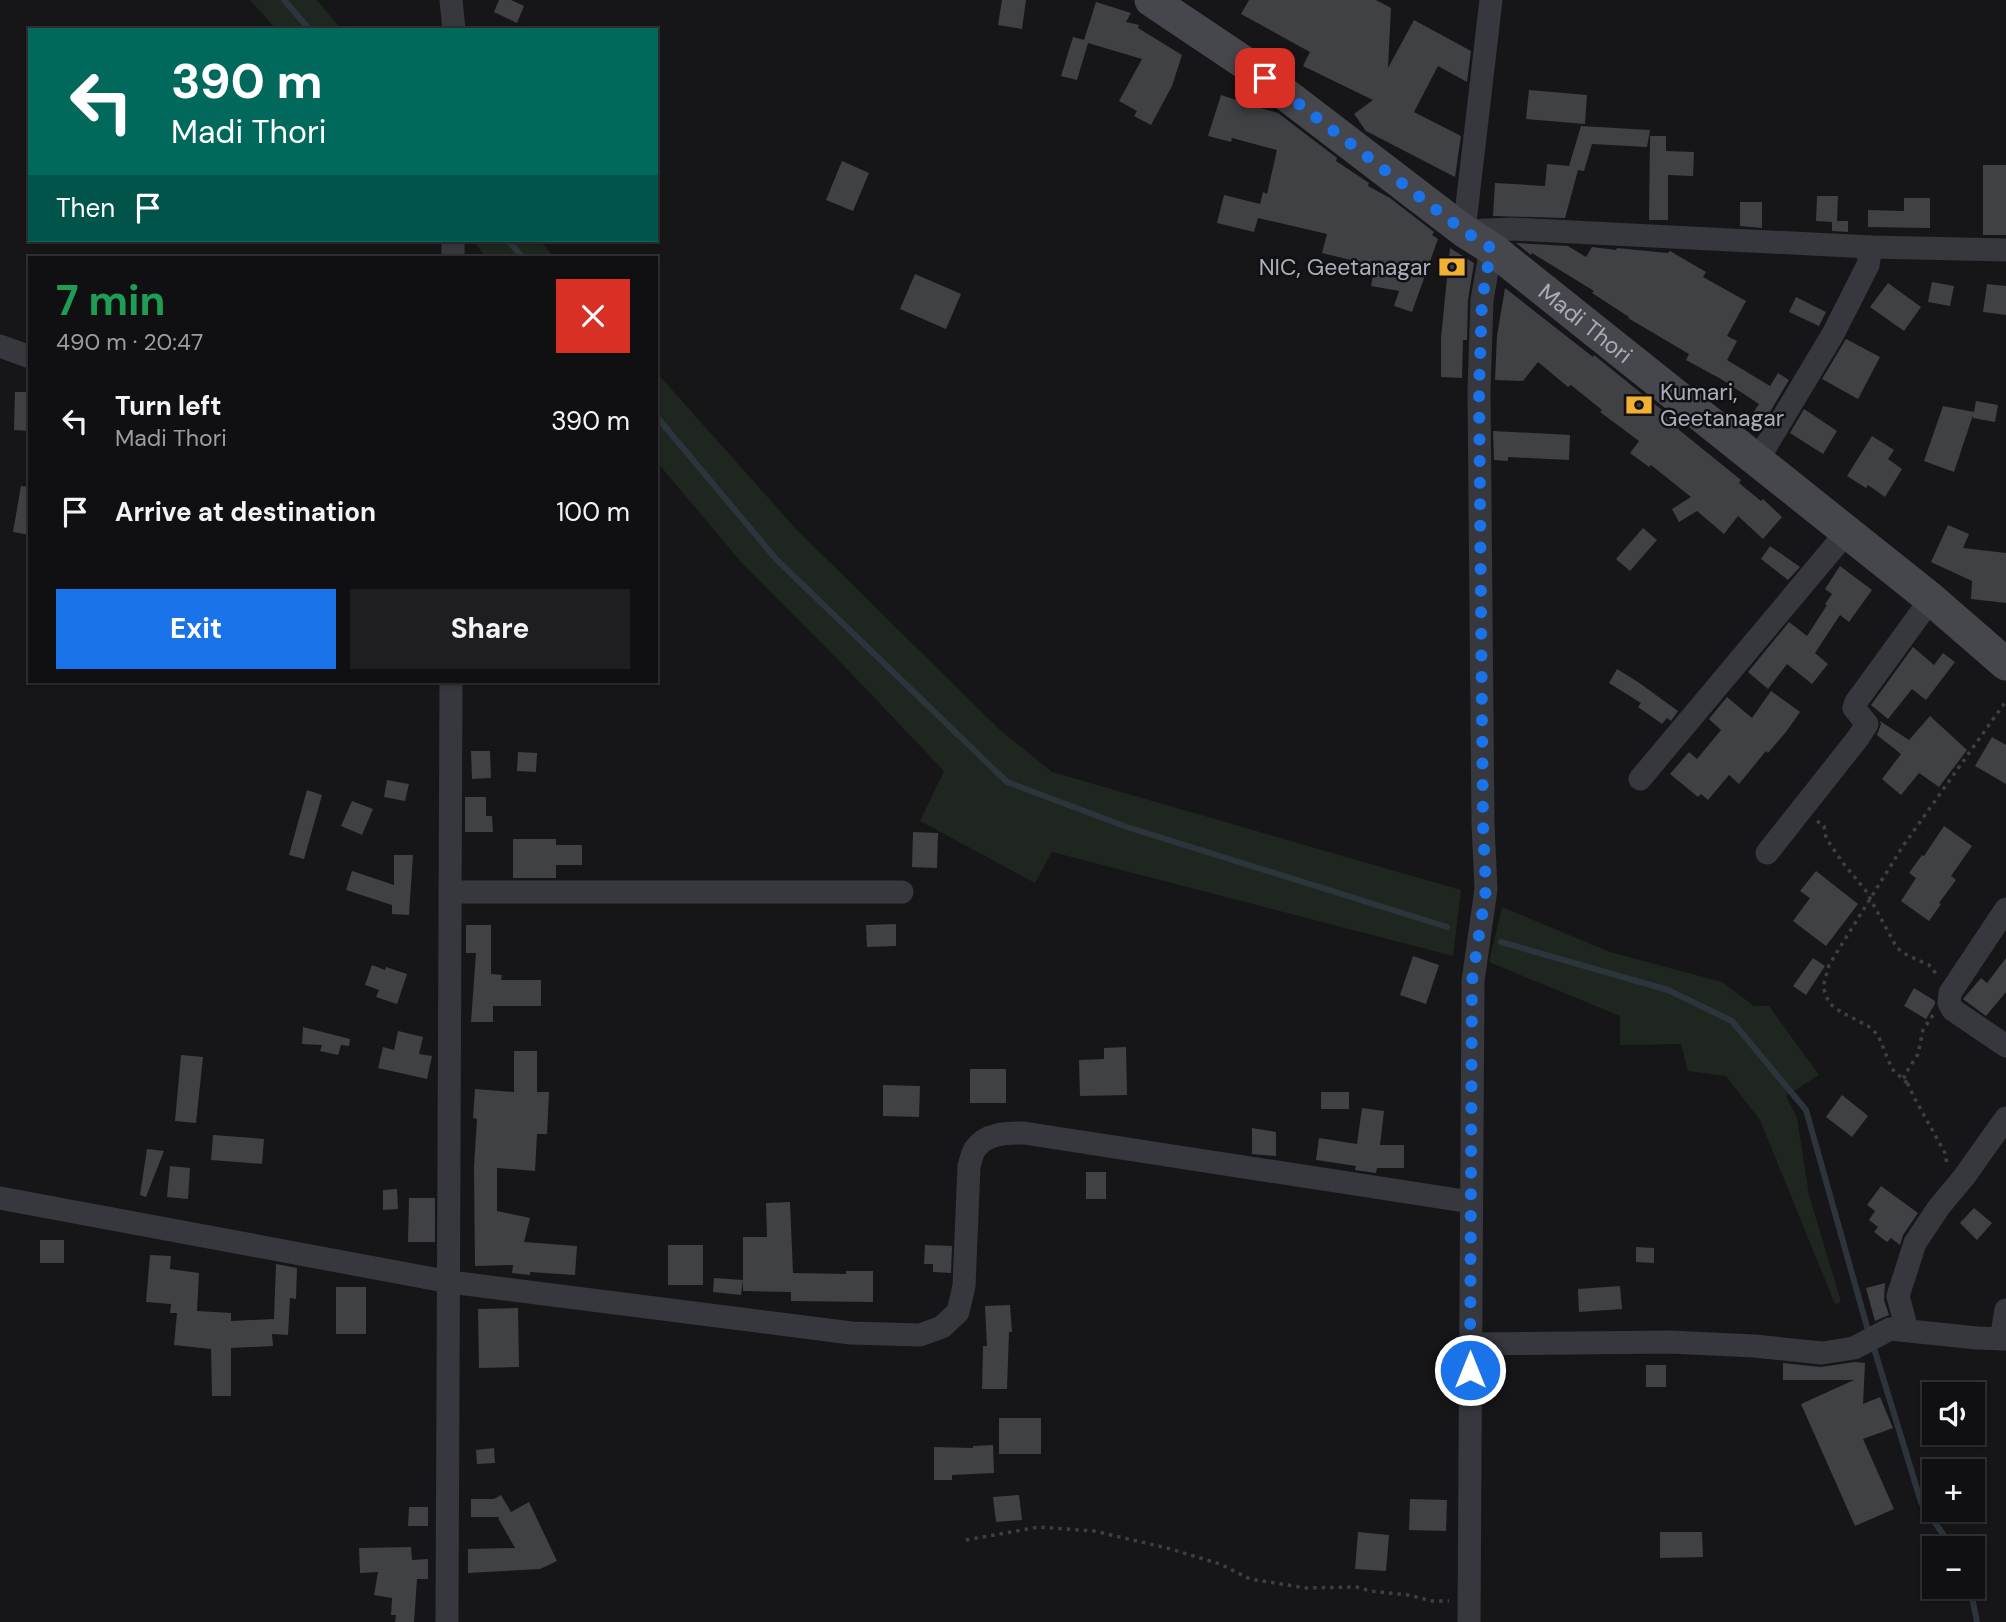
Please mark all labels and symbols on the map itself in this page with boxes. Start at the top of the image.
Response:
pin [1235,48,1295,108]
place label: NIC, Geetanagar [1259,252,1431,282]
bank icon: NIC, Geetanagar [1437,252,1467,282]
street label: Madi Thori [1532,277,1639,370]
place label: Kumari, Geetanagar [1660,377,1784,433]
bank icon: Kumari, Geetanagar [1624,390,1654,420]
position arrow [1433,1333,1507,1407]

